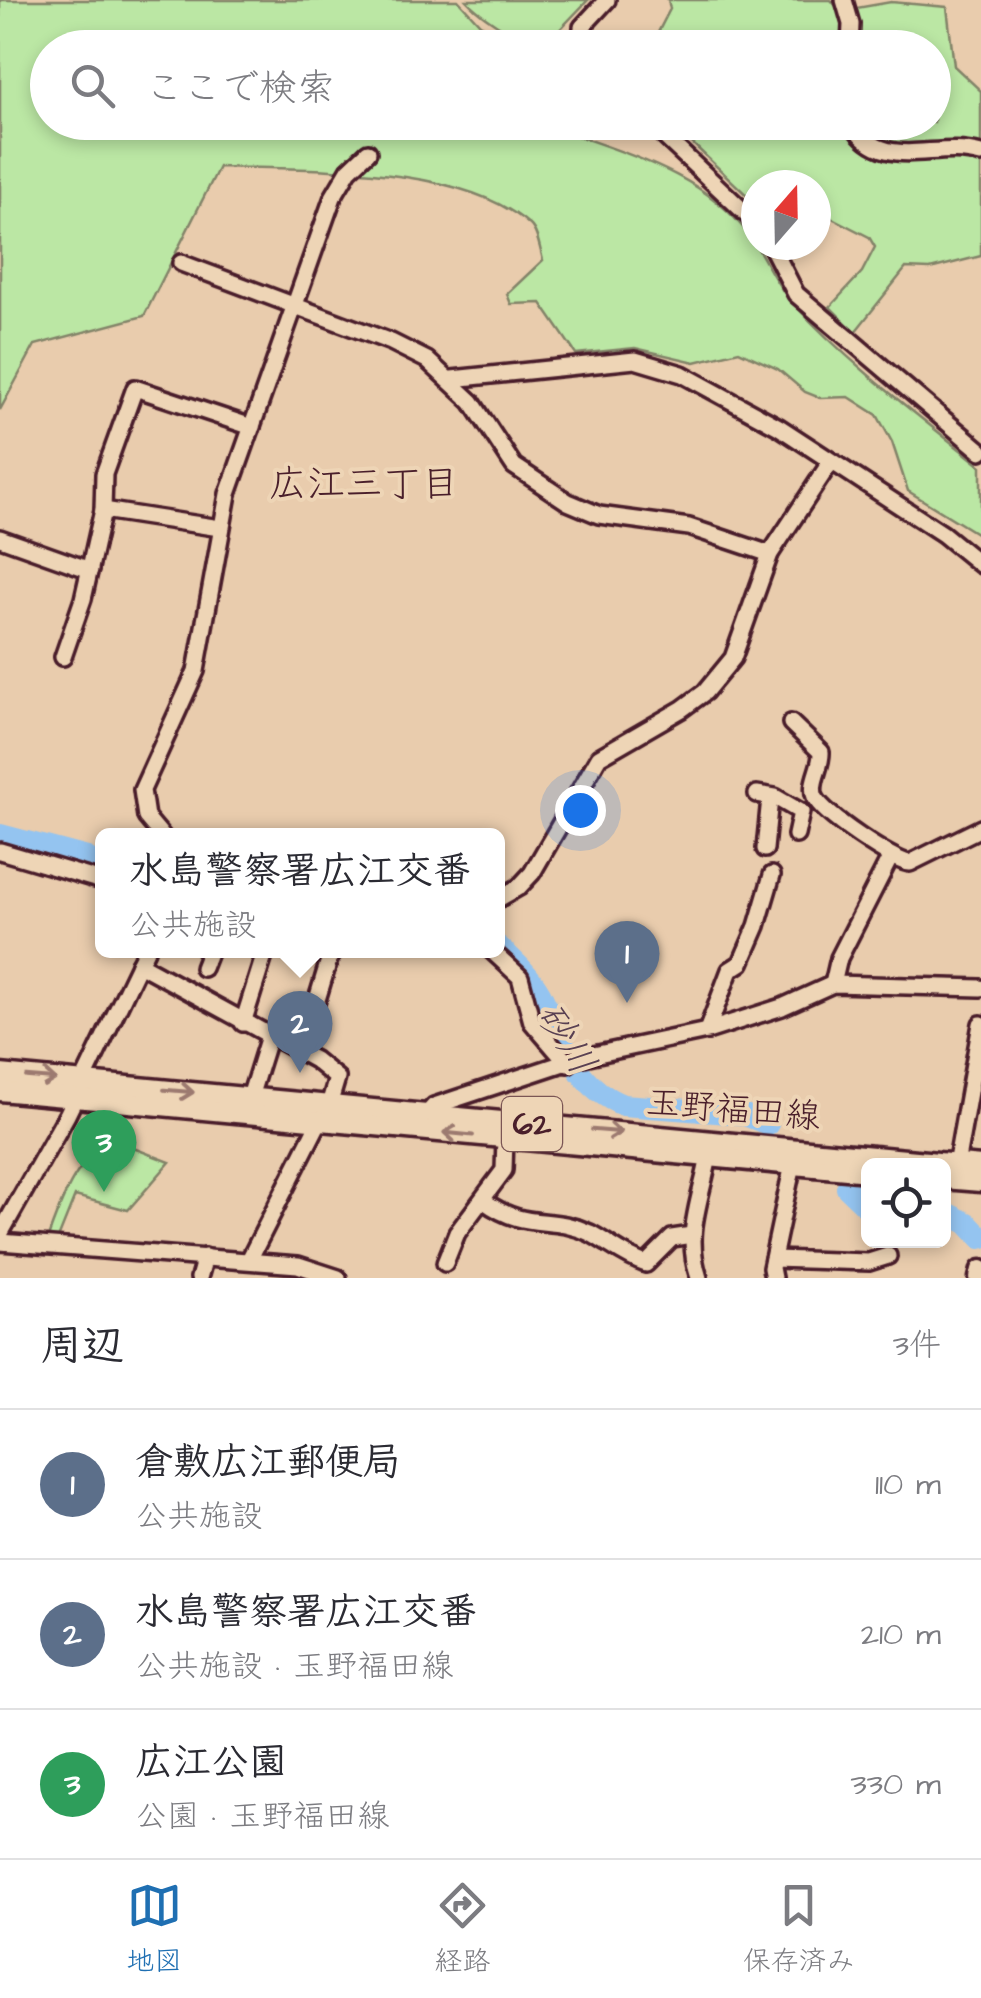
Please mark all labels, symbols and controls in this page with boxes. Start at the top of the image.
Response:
search box [30,30,951,140]
icon: search [65,58,120,113]
text: ここで検索 [145,63,335,115]
north arrow [741,170,831,260]
district label: 広江三丁目 [269,459,459,511]
your location [555,785,606,836]
popup [95,828,505,958]
text: 水島警察署広江交番 [129,846,471,898]
text: 公共施設 [129,903,257,948]
pin: 1 [594,920,660,1003]
pin: 2 [268,990,332,1073]
water label: 砂川 [523,993,607,1085]
one-way arrow [25,1068,57,1087]
street label: 玉野福田線 [644,1078,822,1142]
one-way arrow [163,1081,195,1100]
road number: 62 [502,1097,562,1151]
pin: 3 [72,1110,136,1192]
one-way arrow [591,1121,623,1140]
one-way arrow [442,1124,474,1143]
map controls [861,1158,951,1248]
button: locate [861,1158,951,1248]
text: 周辺 [40,1318,124,1376]
text: 3件 [893,1323,941,1368]
text: 倉敷広江郵便局 [135,1437,401,1489]
text: 1 [70,1462,75,1507]
text: 110 m [875,1462,941,1507]
text: 公共施設 [135,1494,263,1539]
text: 水島警察署広江交番 [135,1587,477,1639]
text: 2 [63,1612,82,1657]
text: 210 m [861,1612,941,1657]
text: 公共施設 · 玉野福田線 [135,1644,453,1689]
text: 広江公園 [135,1737,287,1789]
text: 3 [64,1762,81,1807]
text: 330 m [851,1762,941,1807]
text: 公園 · 玉野福田線 [135,1794,389,1839]
tab: 地図 [126,1878,182,1981]
tab: 経路 [434,1878,491,1981]
tab: 保存済み [743,1878,855,1981]

